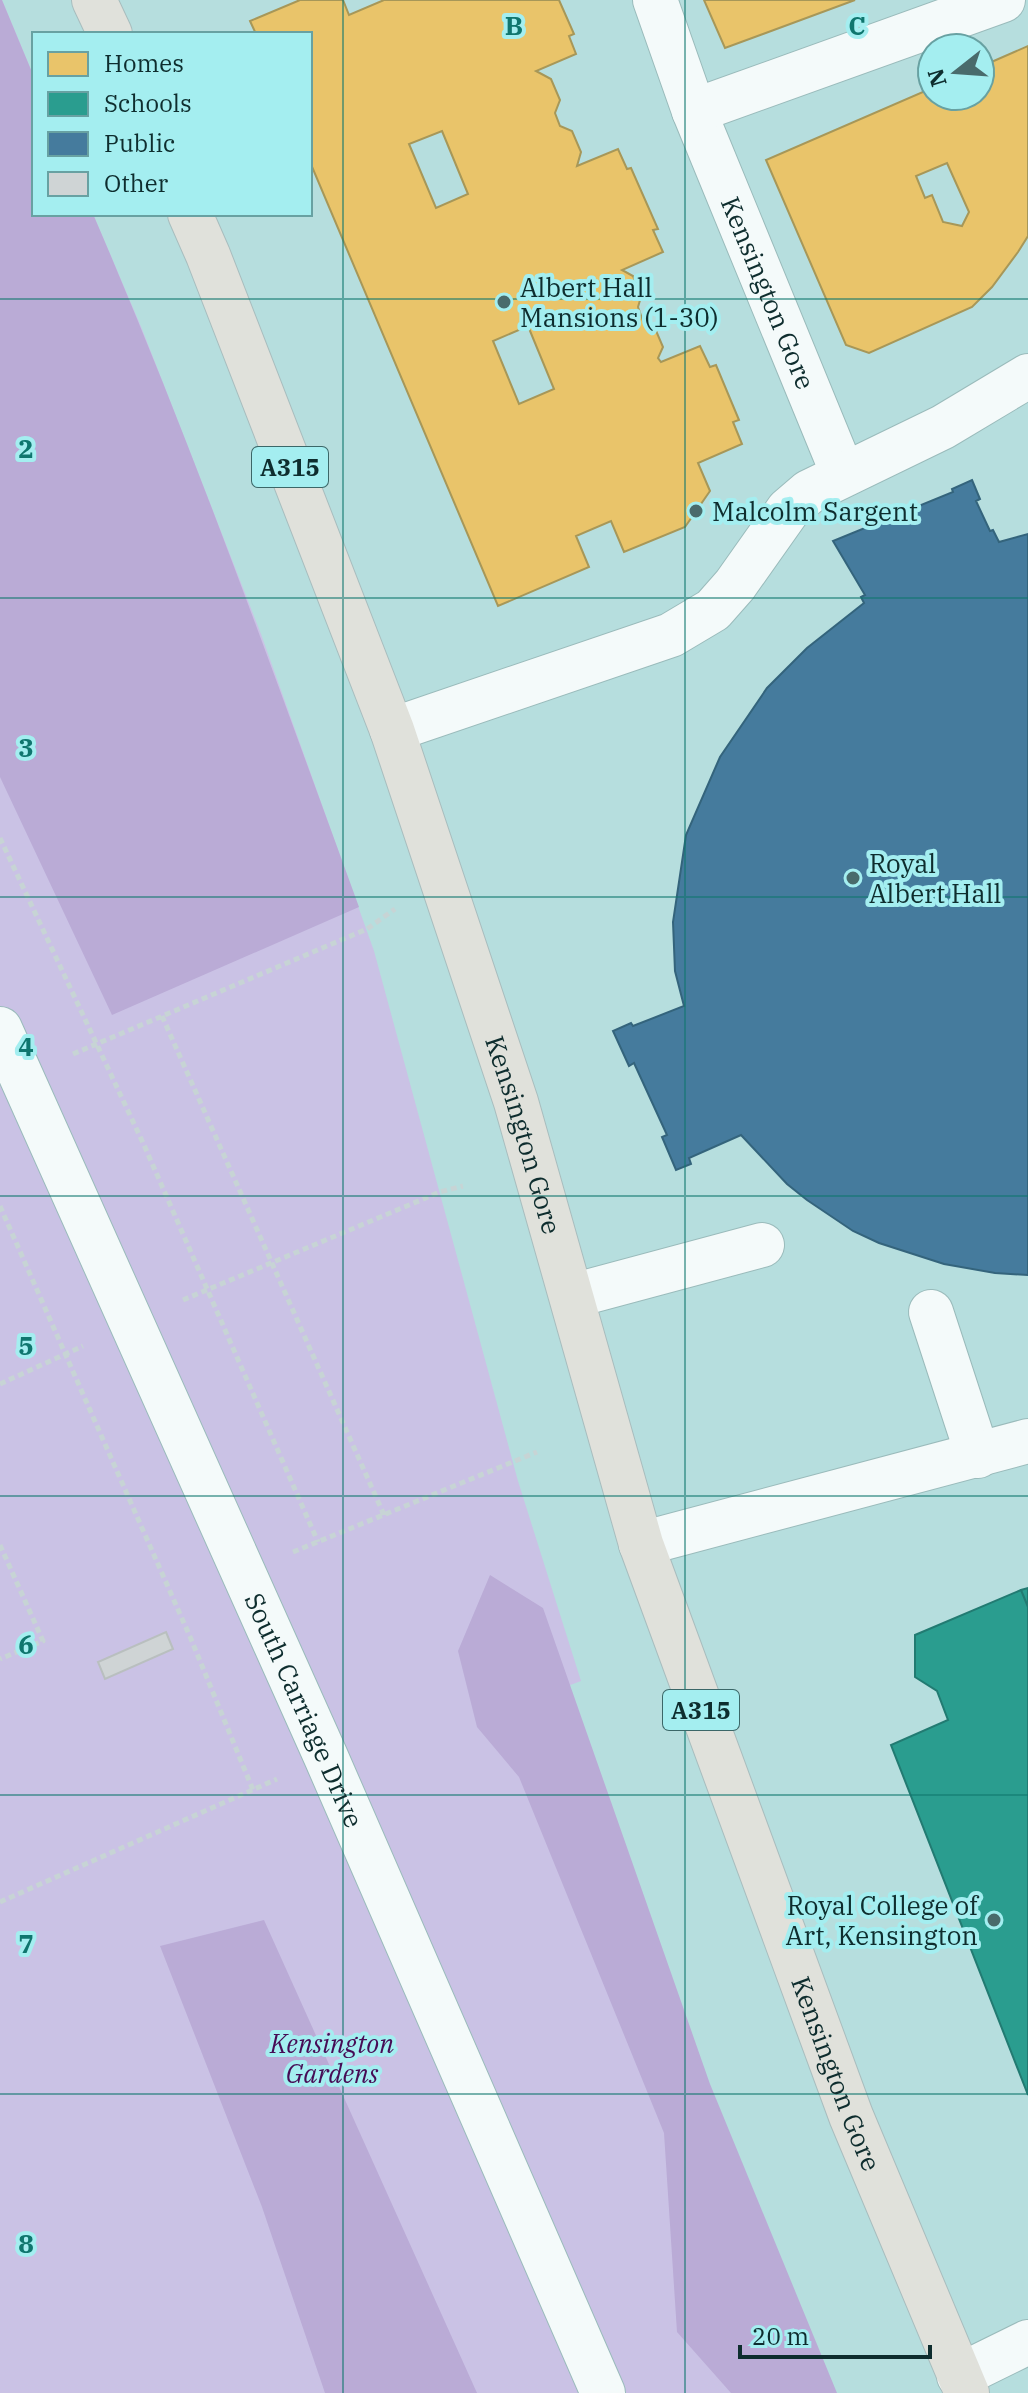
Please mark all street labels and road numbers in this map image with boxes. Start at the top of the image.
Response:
street label: Kensington Gore [714,191,823,394]
road number: A315 [252,447,328,487]
street label: Kensington Gore [478,1031,569,1238]
street label: South Carriage Drive [238,1587,372,1833]
road number: A315 [663,1690,739,1730]
street label: Kensington Gore [784,1972,889,2176]

